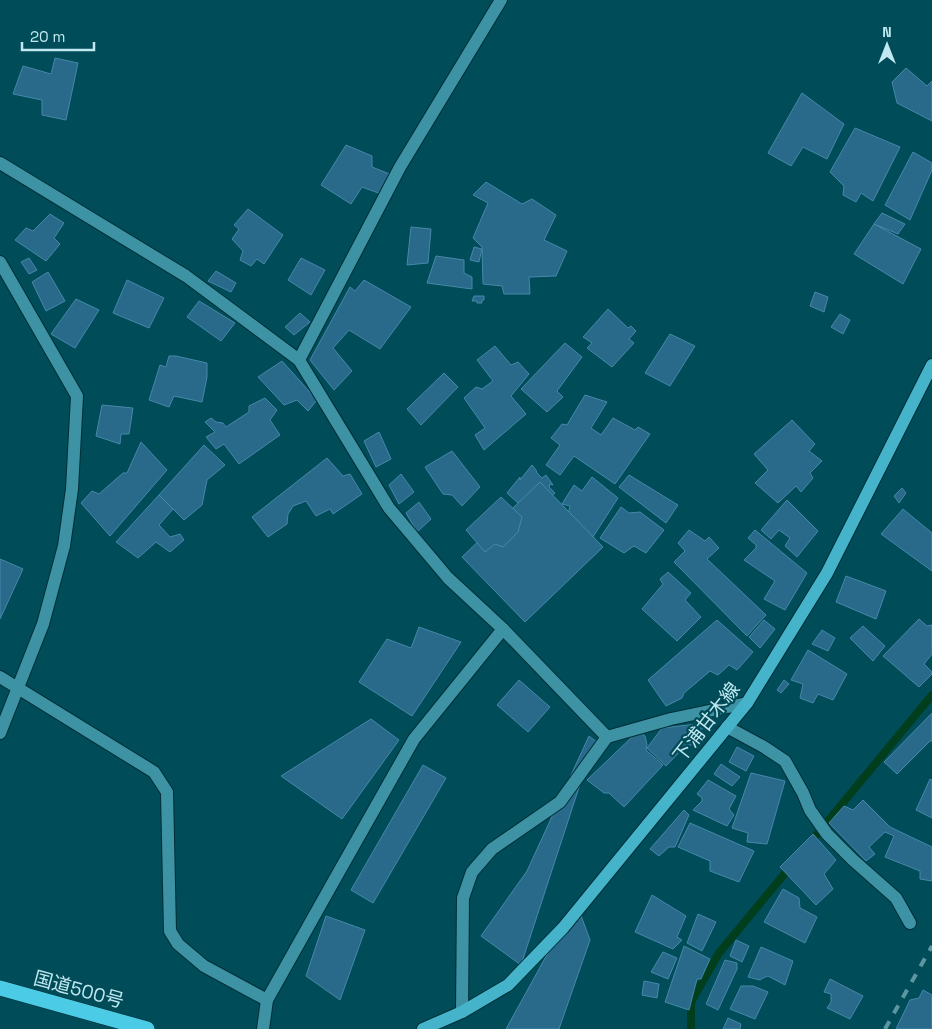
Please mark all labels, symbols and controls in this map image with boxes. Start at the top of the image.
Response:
scale bar [22,20,95,52]
north arrow [862,20,912,70]
text: N [882,23,892,41]
text: 20 m [30,27,65,46]
street label: 下浦甘木線 [667,677,745,767]
street label: 国道500号 [31,965,127,1014]

